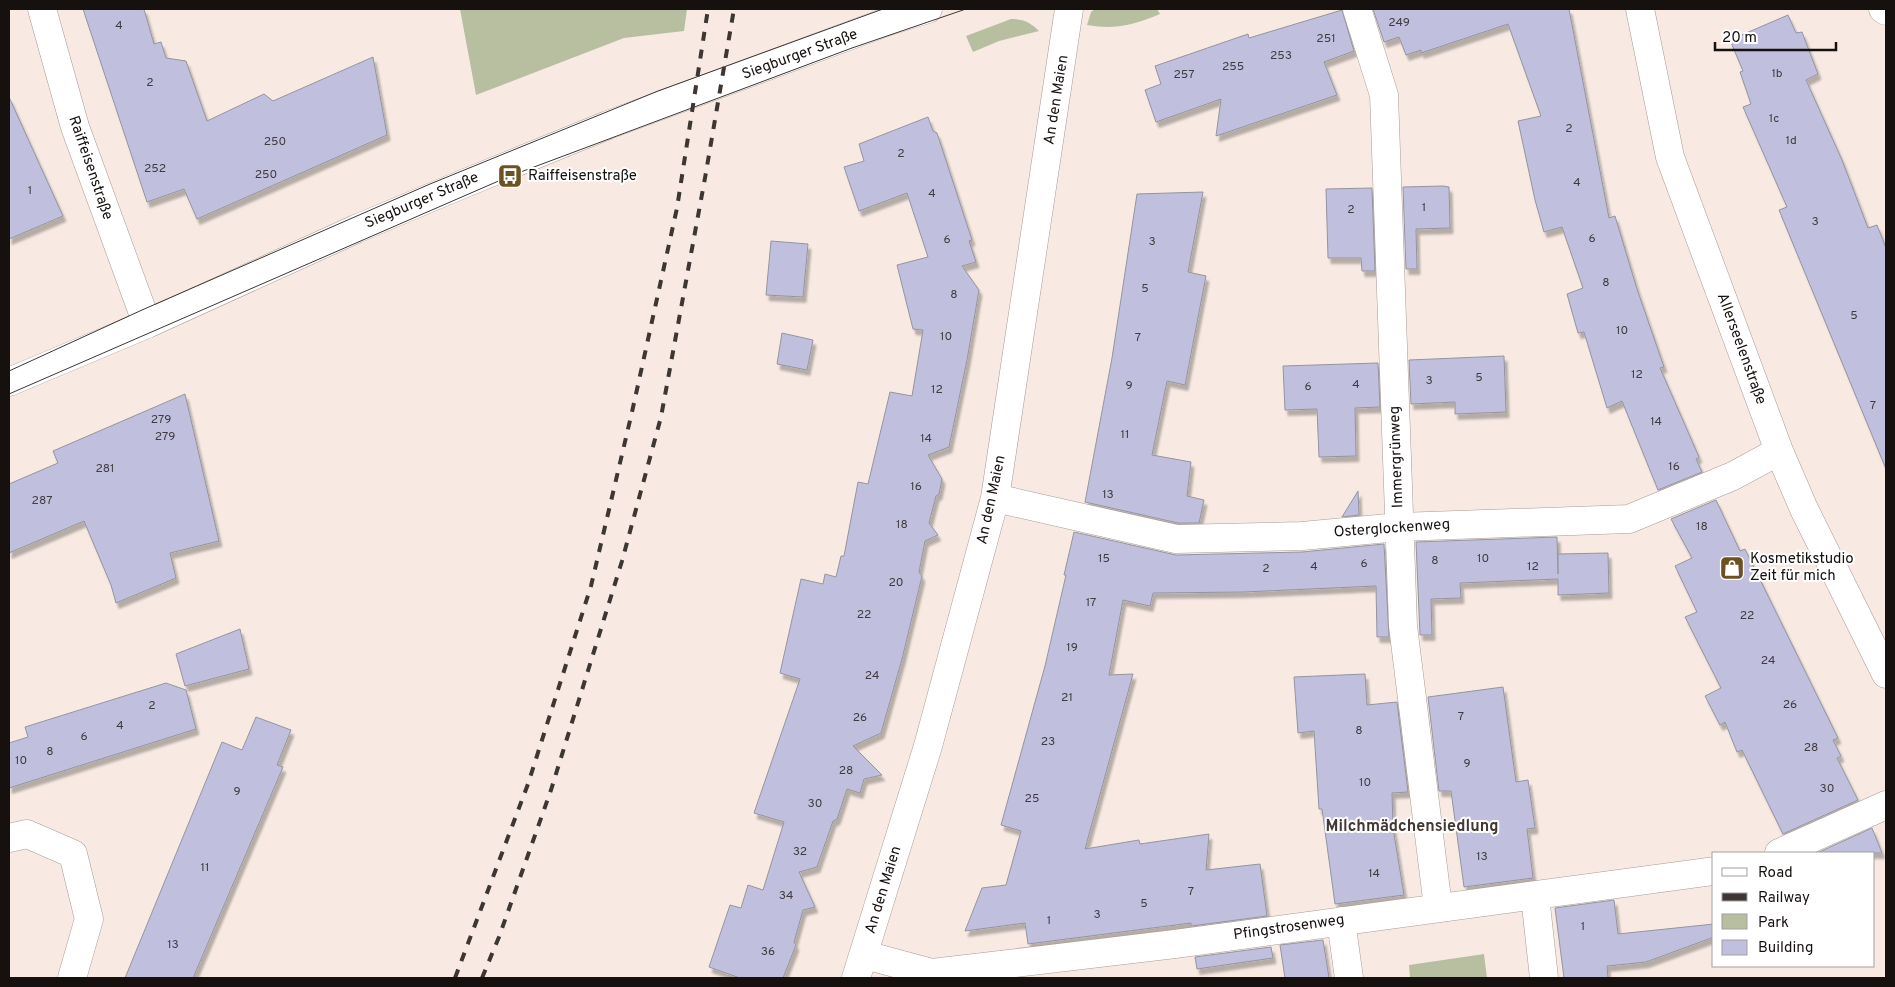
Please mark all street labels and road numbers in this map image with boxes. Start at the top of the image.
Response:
street label: Siegburger Straße [740,25,860,85]
street label: An den Maien [1041,54,1073,146]
street label: Raiffeisenstraße [63,113,117,223]
street label: Siegburger Straße [362,168,482,234]
street label: Allerseelenstraße [1712,291,1770,407]
street label: Immergrünweg [1386,406,1408,508]
street label: An den Maien [973,454,1011,546]
street label: Osterglockenweg [1333,515,1451,543]
street label: An den Maien [862,844,906,936]
street label: Pfingstrosenweg [1232,911,1346,945]

